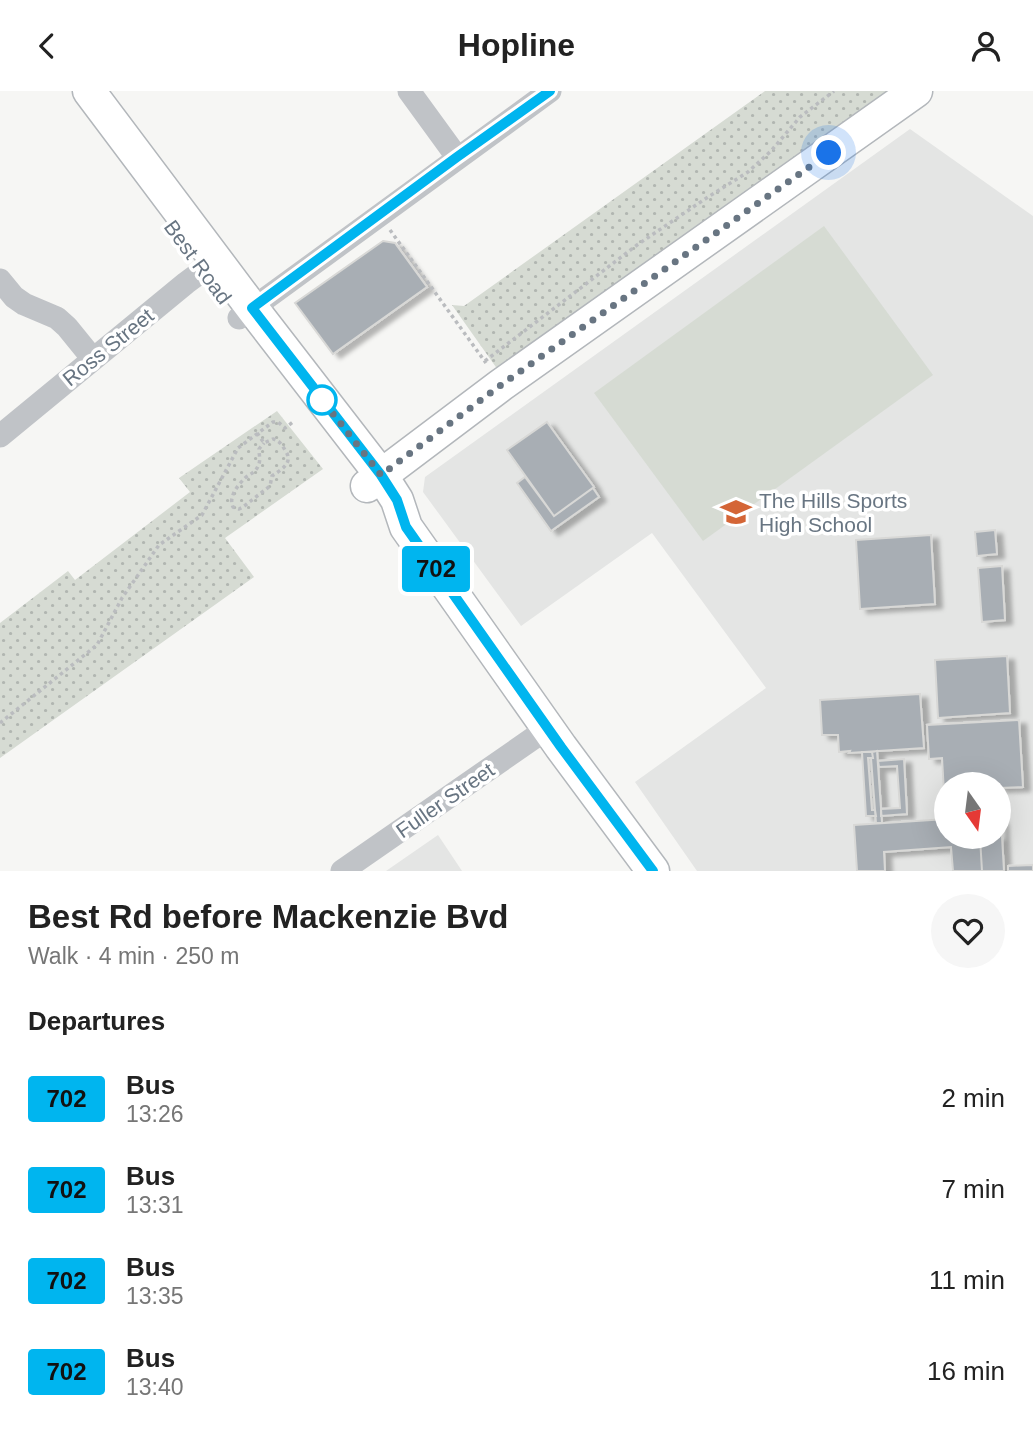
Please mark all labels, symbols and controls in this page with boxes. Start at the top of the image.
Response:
icon: back [28,27,66,65]
text: Hopline [458,27,575,63]
icon: person [967,27,1005,65]
your location [811,135,846,170]
street label: Best Road [160,216,236,308]
street label: Ross Street [58,303,158,390]
unlabelled marker [307,385,337,415]
place label: The Hills Sports High School [759,489,907,536]
school or university icon: The Hills Sports High School [719,495,753,529]
line badge: 702 [396,546,476,592]
text: 702 [416,555,456,582]
street label: Fuller Street [392,758,499,842]
north arrow [934,772,1012,849]
map controls [934,772,1011,849]
button: heart [931,894,1005,968]
text: Best Rd before Mackenzie Bvd [28,898,508,935]
text: Walk · 4 min · 250 m [28,943,239,969]
text: Departures [28,1006,165,1036]
text: Bus [126,1070,175,1100]
text: 2 min [941,1083,1005,1113]
text: 702 [46,1085,87,1112]
text: 13:26 [126,1101,184,1127]
text: Bus [126,1161,175,1191]
text: 7 min [941,1174,1005,1204]
text: 702 [46,1176,87,1203]
text: 13:31 [126,1192,184,1218]
text: Bus [126,1252,175,1282]
text: 11 min [929,1265,1005,1295]
text: 702 [46,1267,87,1294]
text: 13:35 [126,1283,184,1309]
text: Bus [126,1343,175,1373]
text: 16 min [927,1356,1005,1386]
text: 702 [46,1358,87,1385]
text: 13:40 [126,1374,184,1400]

